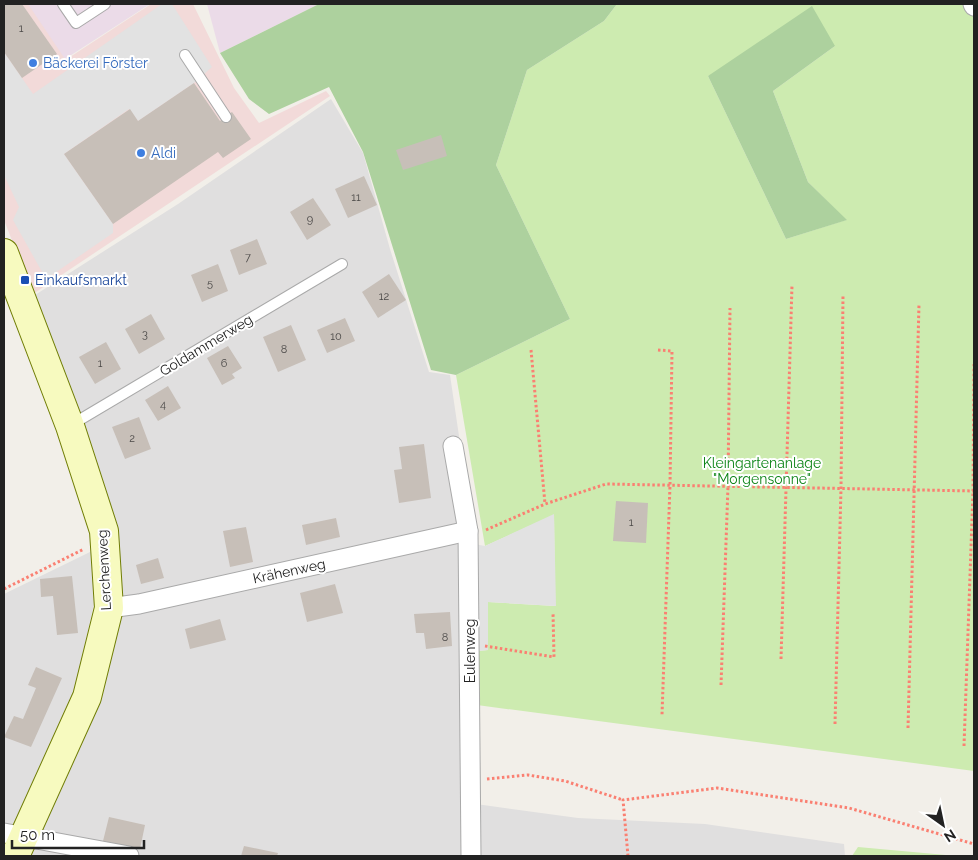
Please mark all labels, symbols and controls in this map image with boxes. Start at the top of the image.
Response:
house number: 1 [19,22,24,35]
place label: Bäckerei Förster [43,55,148,71]
marker: Bäckerei Förster [27,57,39,69]
place label: Aldi [151,145,176,161]
marker: Aldi [135,147,147,159]
house number: 11 [351,191,361,204]
house number: 9 [307,213,313,226]
house number: 7 [245,251,251,264]
place label: Einkaufsmarkt [35,272,127,288]
marker: Einkaufsmarkt [19,274,31,286]
house number: 5 [207,277,213,290]
house number: 12 [379,290,389,303]
street label: Goldammerweg [157,311,255,379]
house number: 3 [142,328,148,341]
house number: 10 [330,330,342,343]
house number: 8 [281,343,287,356]
house number: 1 [98,357,103,370]
house number: 6 [221,357,228,370]
house number: 4 [160,398,166,411]
house number: 2 [129,432,135,445]
park label: Kleingartenanlage "Morgensonne" [703,455,821,487]
house number: 1 [629,516,634,529]
street label: Lerchenweg [94,529,114,611]
street label: Krähenweg [251,555,327,587]
street label: Eulenweg [462,619,478,683]
house number: 8 [442,631,448,644]
north arrow [918,800,968,850]
scale bar [12,818,145,850]
text: 50 m [20,826,55,844]
text: N [941,826,959,846]

